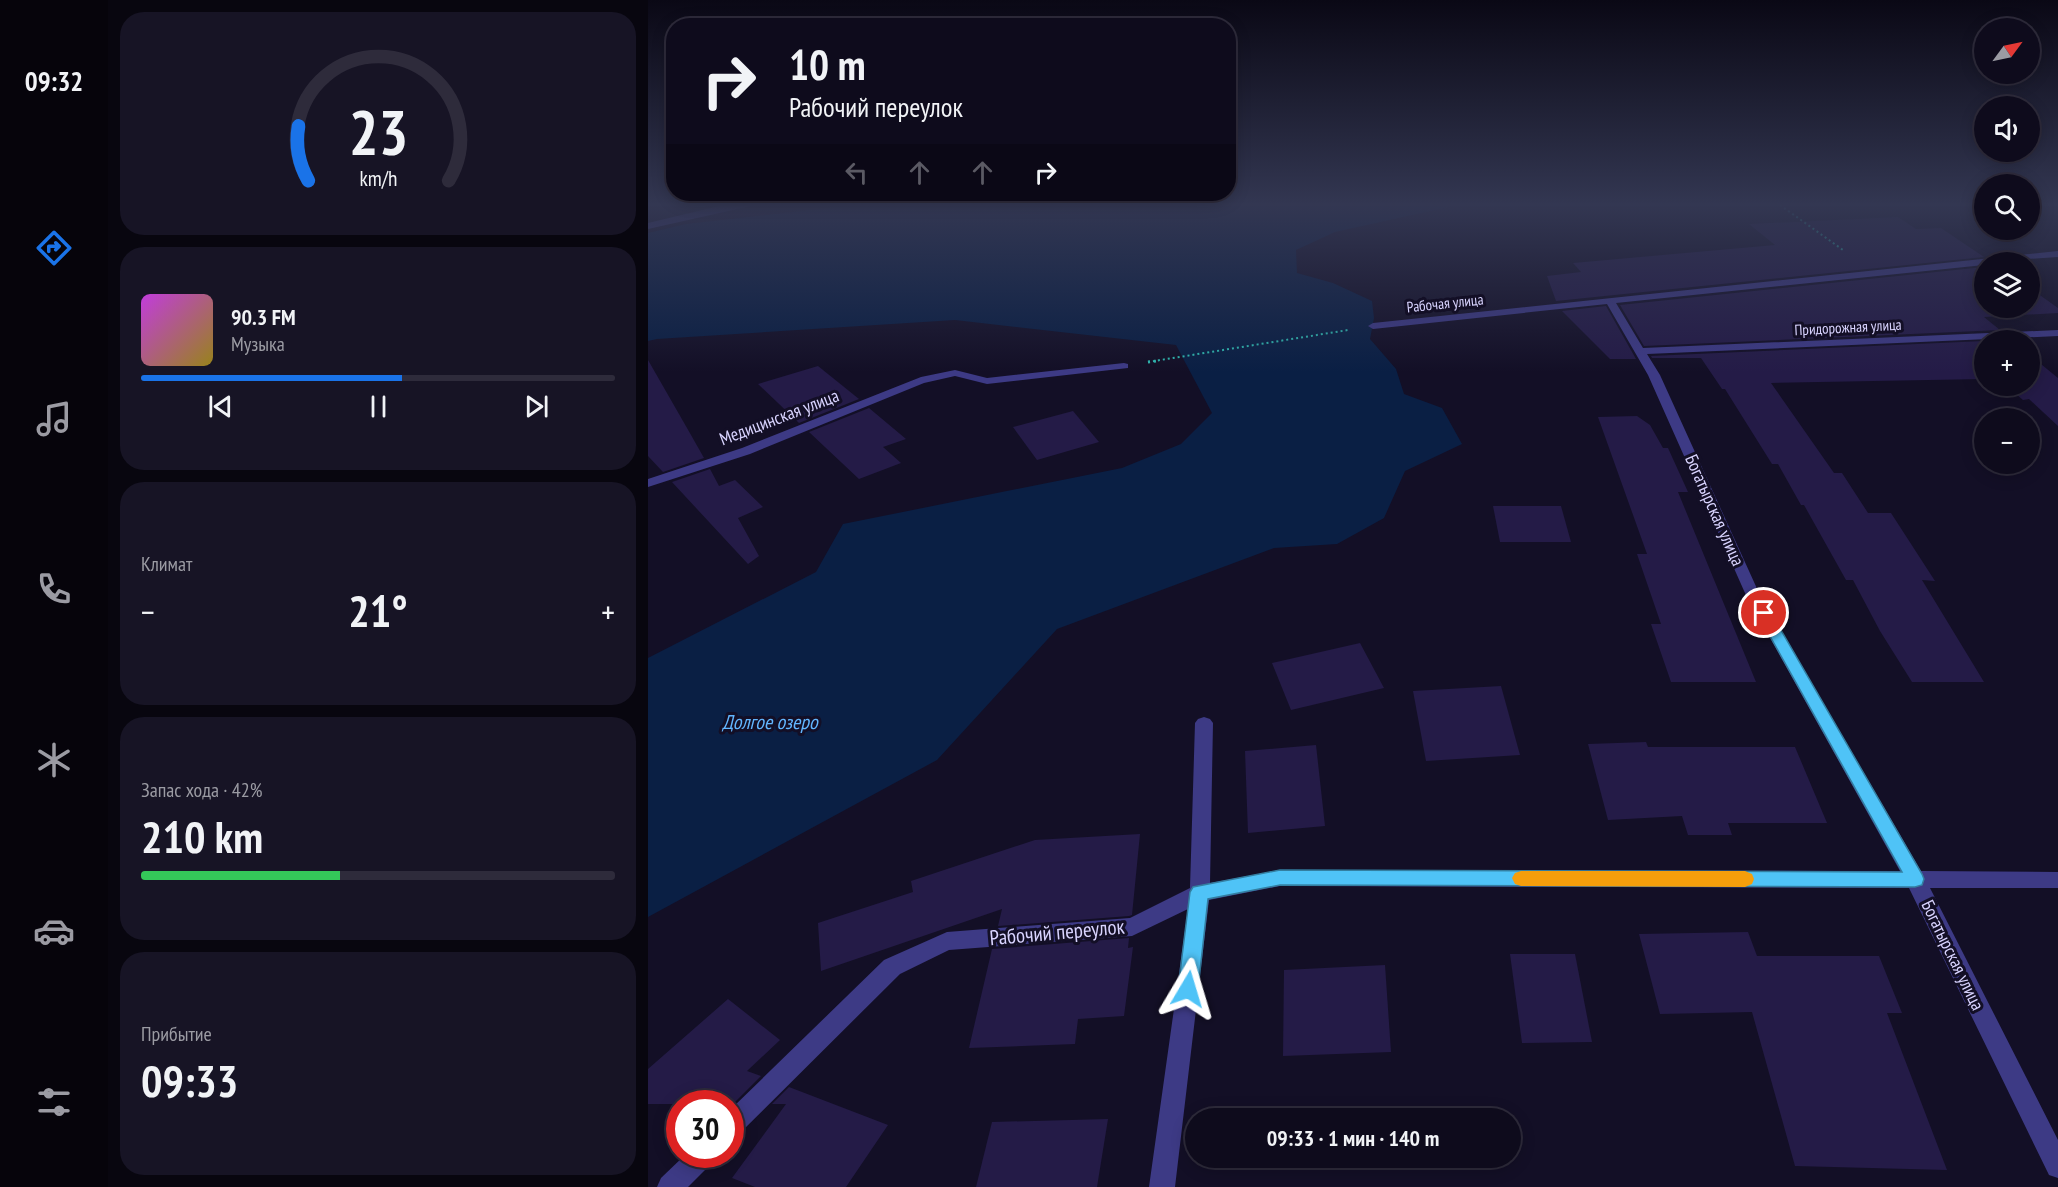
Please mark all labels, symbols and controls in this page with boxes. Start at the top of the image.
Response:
north arrow [1974,18,2040,84]
map controls [1974,18,2040,474]
text: 10 m [789,37,866,92]
icon: right [690,42,768,120]
text: 09:32 [25,64,83,98]
text: Рабочий переулок [789,90,963,124]
text: 23 [348,91,408,172]
button: sound [1974,96,2040,162]
icon: left [840,156,873,189]
icon: ahead [903,156,936,189]
icon: ahead [966,156,999,189]
icon: right [1029,156,1062,189]
text: km/h [359,164,397,192]
button: search [1974,174,2040,240]
icon: directions [33,227,75,269]
button: layers [1974,252,2040,318]
street label: Рабочая улица [1406,290,1484,316]
text: 90.3 FM [231,303,296,331]
street label: Придорожная улица [1794,315,1902,339]
button: + [1974,330,2040,396]
text: Музыка [231,331,285,357]
street label: Медицинская улица [716,384,842,450]
icon: previous [204,390,237,423]
icon: pause [362,390,395,423]
icon: next [520,390,553,423]
icon: music [33,398,75,440]
button: − [1974,408,2040,474]
street label: Богатырская улица [1680,451,1750,569]
text: Климат [141,551,192,577]
icon: phone [33,568,75,610]
text: 21° [348,581,408,639]
pin [1738,587,1789,638]
text: − [141,590,155,633]
text: + [601,590,615,633]
icon: arrive [1747,596,1780,629]
water label: Долгое озеро [721,709,819,735]
icon: climate [33,739,75,781]
text: Запас хода · 42% [141,777,262,803]
text: 210 km [141,807,263,865]
street label: Богатырская улица [1916,896,1990,1014]
icon: car [33,910,75,952]
street label: Рабочий переулок [988,913,1126,951]
position arrow [1156,957,1220,1021]
text: Прибытие [141,1021,212,1047]
text: 09:33 [141,1051,238,1109]
icon: filters [33,1081,75,1123]
speed limit sign: 30 [666,1090,744,1168]
text: 09:33 · 1 мин · 140 m [1267,1124,1439,1152]

